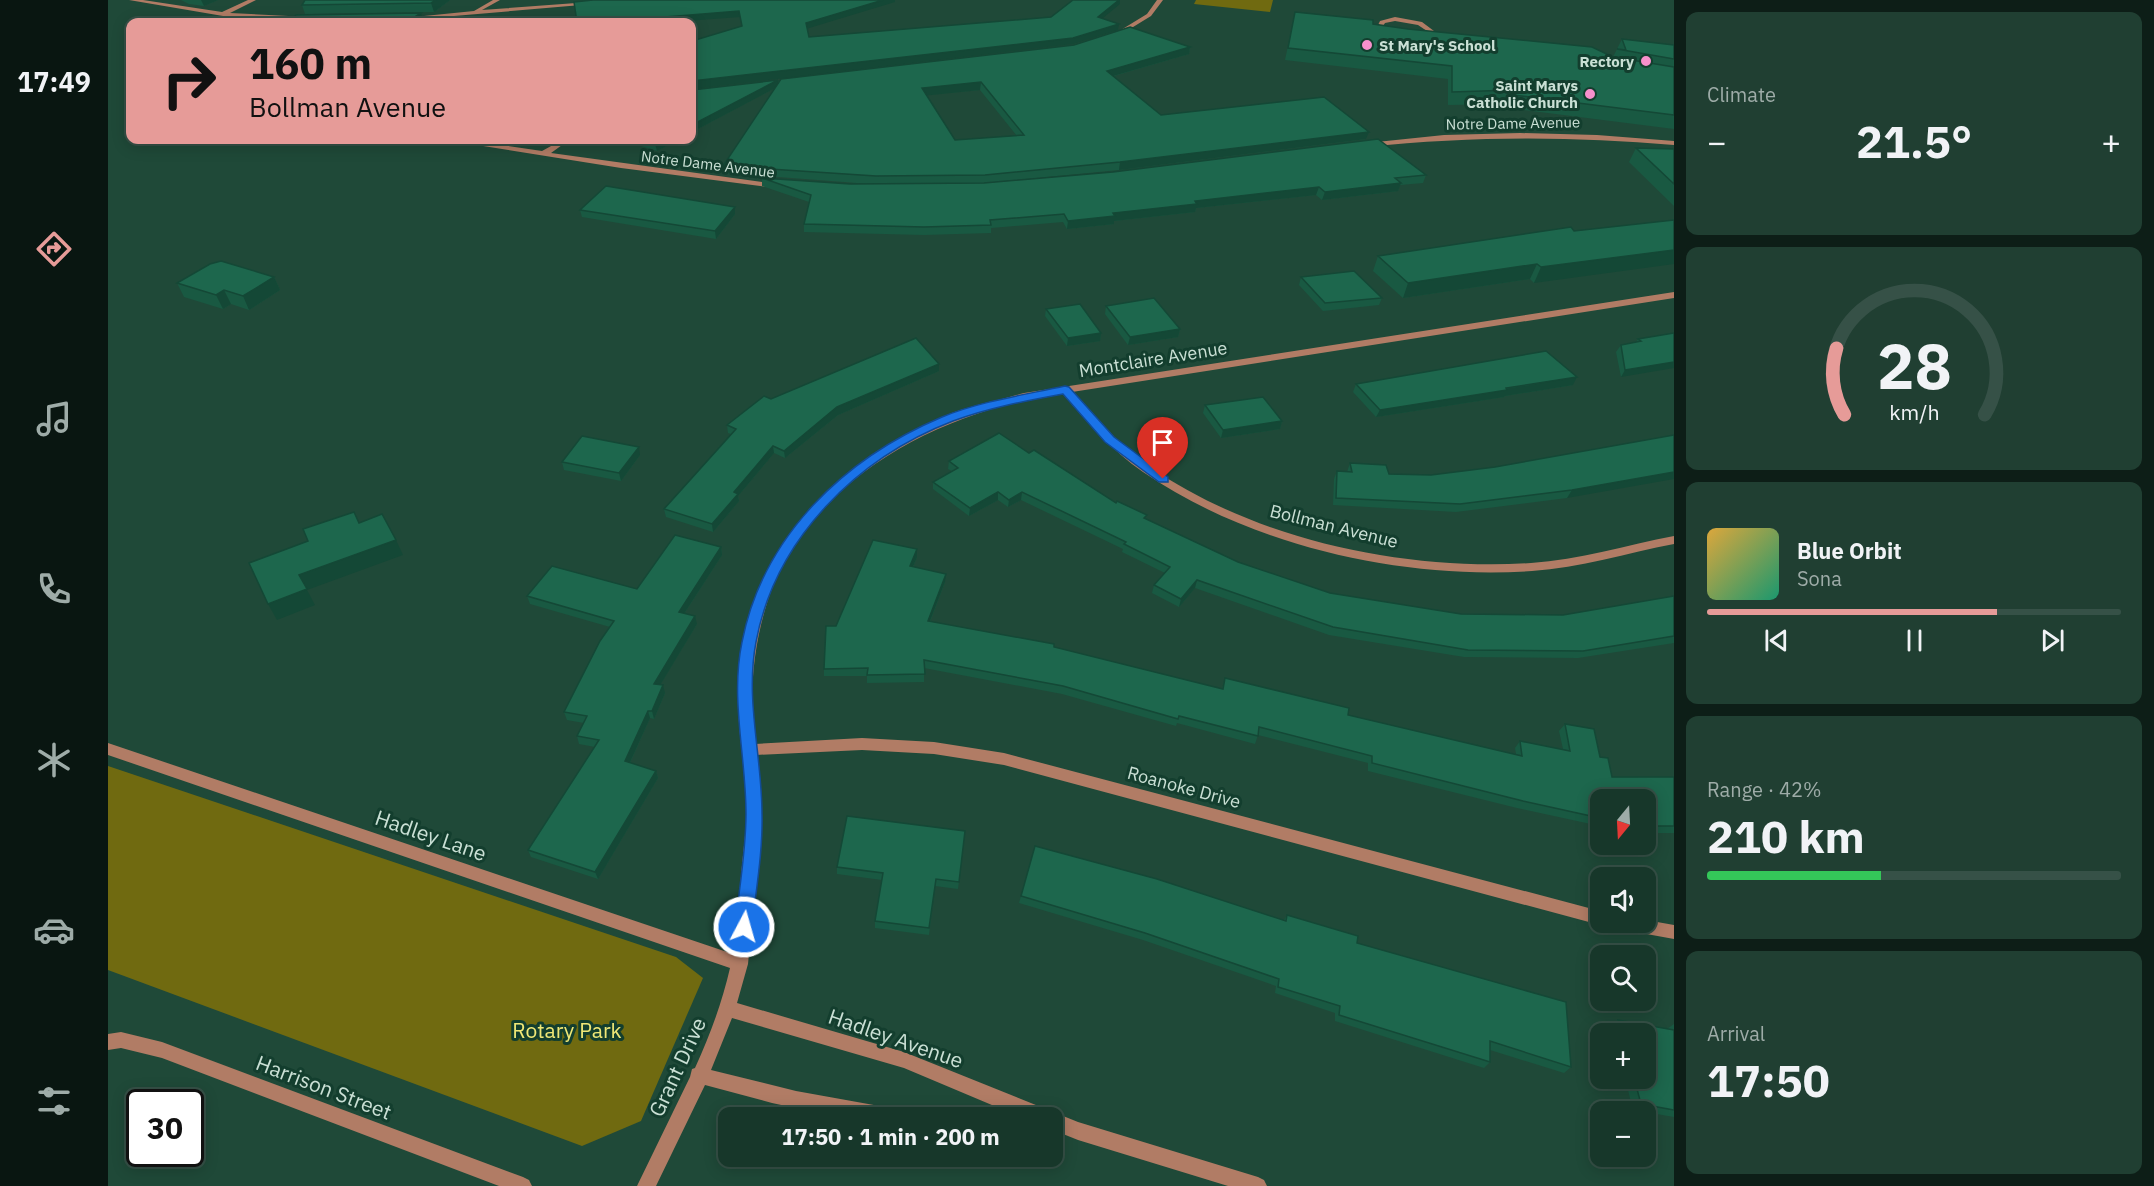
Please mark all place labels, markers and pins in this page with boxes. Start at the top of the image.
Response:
place label: St Mary's School [1379,36,1496,55]
marker: St Mary's School [1360,38,1374,52]
place label: Rectory [1580,52,1634,71]
marker: Rectory [1639,54,1653,68]
place label: Saint Marys Catholic Church [1466,76,1578,112]
marker: Saint Marys Catholic Church [1583,87,1597,101]
pin [1137,417,1188,479]

